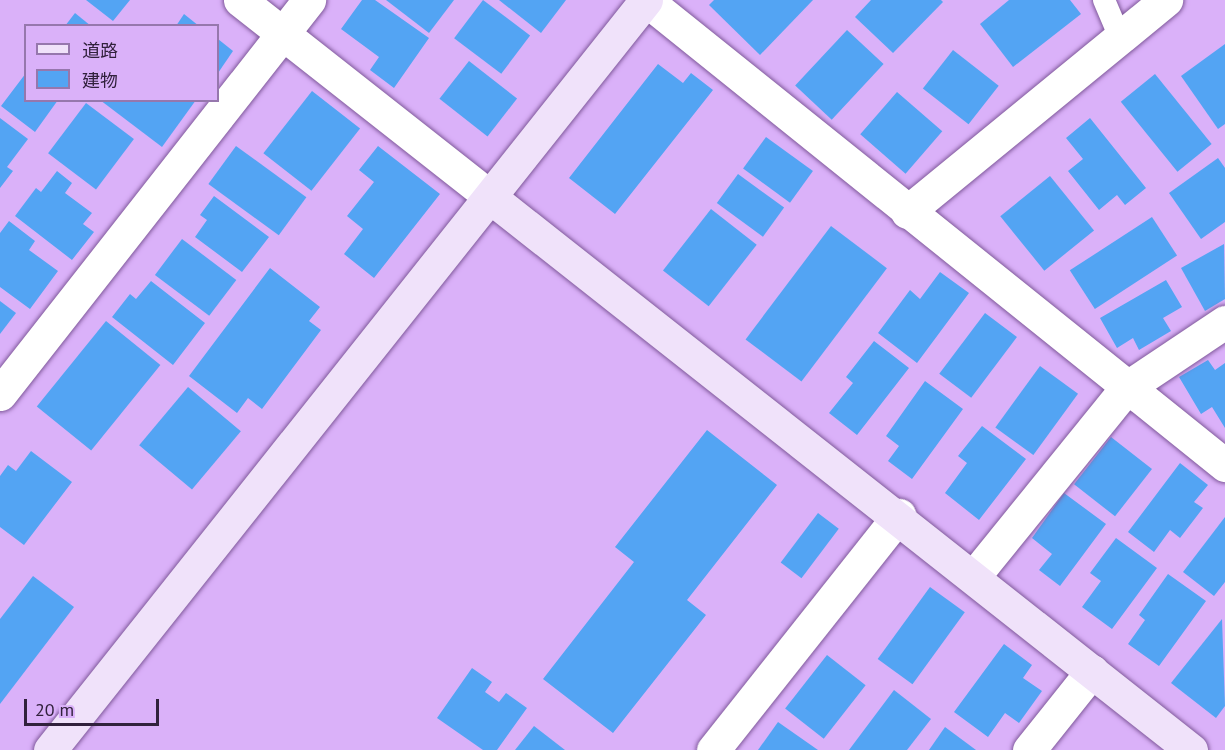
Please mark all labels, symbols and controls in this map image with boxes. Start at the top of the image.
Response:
legend [24,24,219,102]
text: 道路 [82,39,118,62]
text: 建物 [82,69,118,92]
scale bar [27,687,162,725]
text: 20 m [35,698,74,721]

